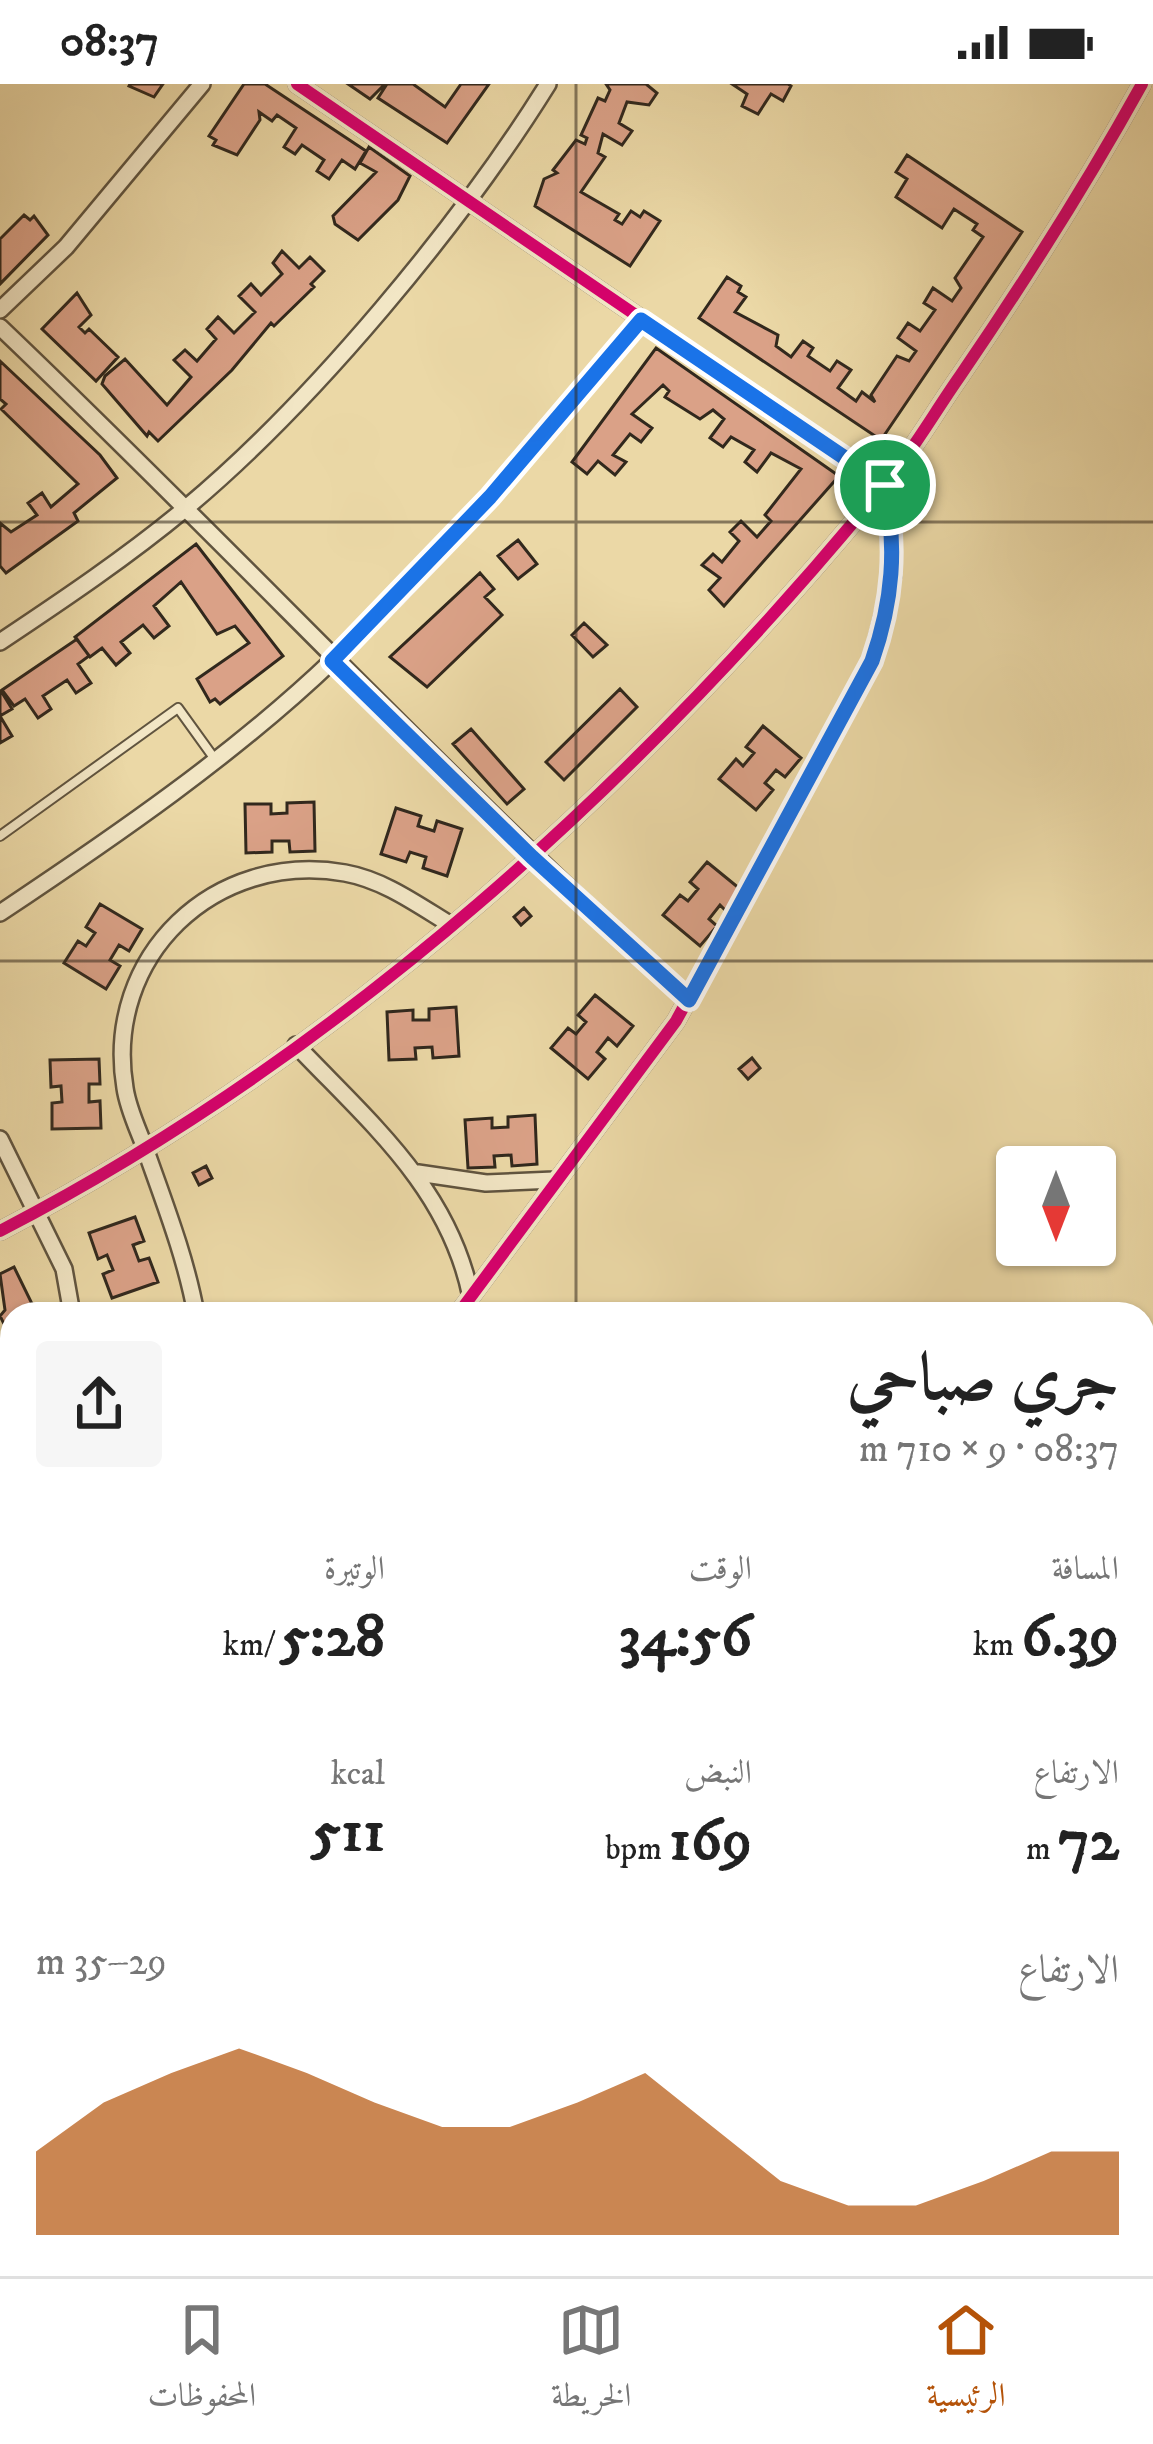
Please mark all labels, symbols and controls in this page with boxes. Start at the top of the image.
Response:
text: 08:37 [60,14,159,70]
pin [834,434,936,536]
icon: arrive [852,452,918,518]
north arrow [996,1146,1116,1266]
map controls [996,1146,1116,1266]
text: جري صباحي [847,1339,1119,1421]
button: share [36,1341,162,1467]
text: 08:37 · 9 × 710 m [859,1425,1119,1474]
text: الوتيرة [324,1549,385,1590]
text: الوقت [689,1549,752,1590]
text: المسافة [1052,1549,1119,1590]
text: 5:28 [280,1600,385,1675]
text: 34:56 [618,1600,752,1675]
text: 6.39 [1021,1600,1119,1675]
text: /km [223,1625,280,1666]
text: km [973,1625,1021,1666]
text: النبض [684,1753,752,1794]
text: الارتفاع [1033,1753,1119,1794]
text: kcal [331,1754,385,1795]
text: 511 [311,1795,385,1870]
text: 169 [669,1804,752,1879]
text: 72 [1058,1804,1119,1879]
text: bpm [605,1829,669,1870]
text: m [1026,1829,1058,1870]
text: 29–35 m [36,1938,167,1987]
text: الارتفاع [1018,1946,1119,1995]
tab: المحفوظات [147,2297,256,2427]
tab: الخريطة [551,2297,631,2427]
tab: الرئيسية [926,2297,1006,2427]

